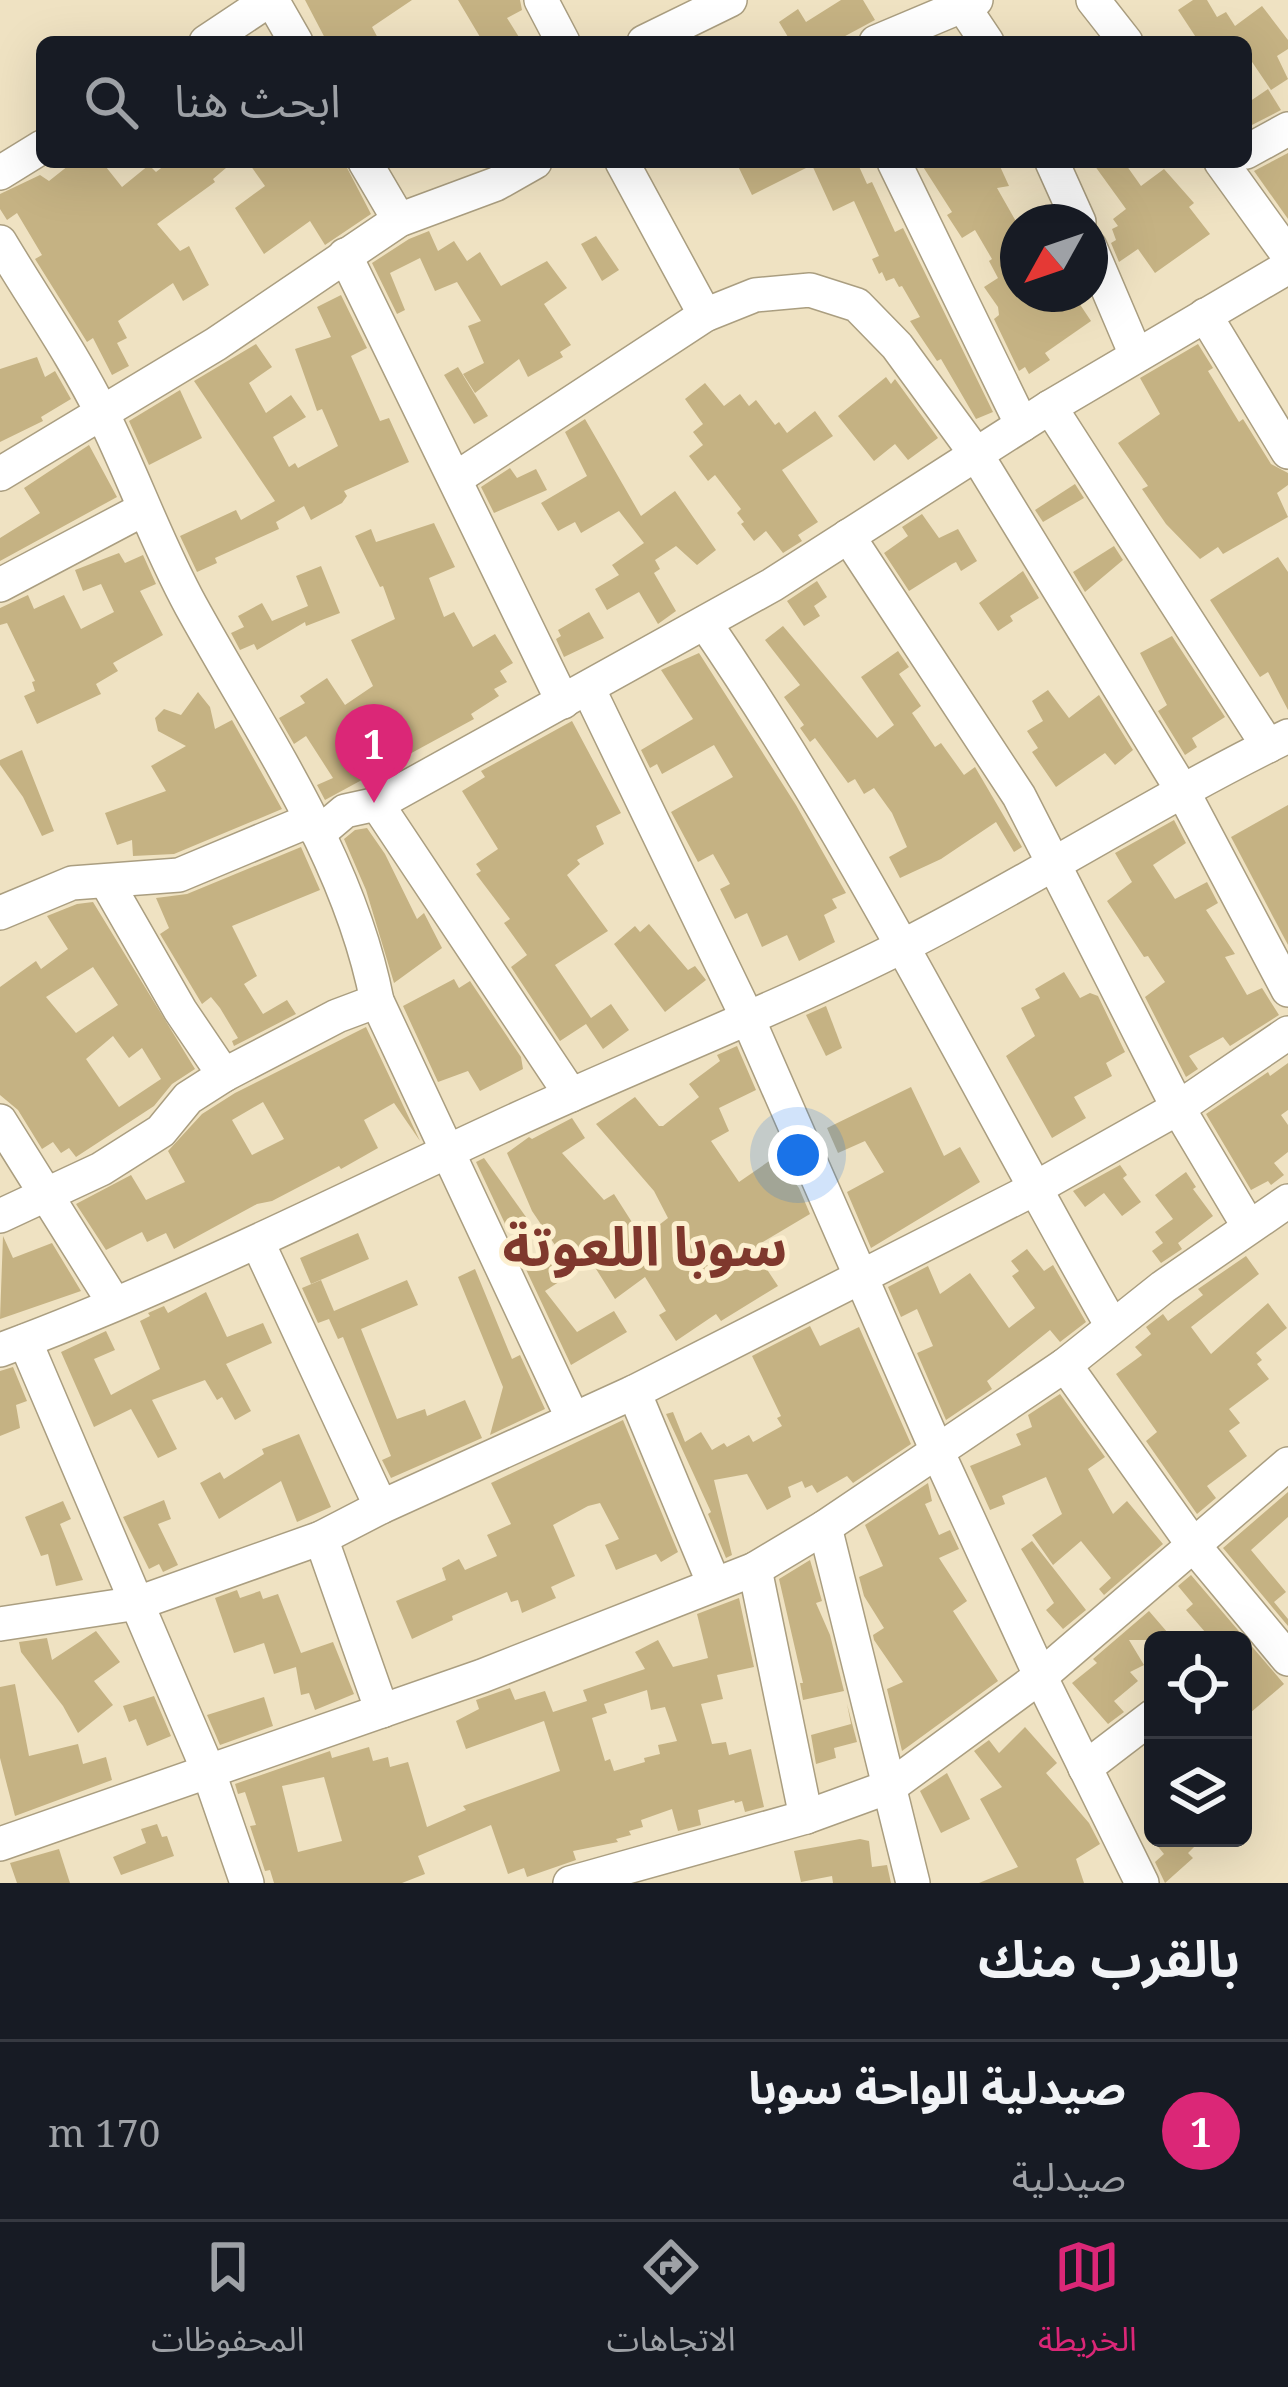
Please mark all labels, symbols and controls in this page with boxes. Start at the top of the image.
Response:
search box [36,36,1252,168]
icon: search [78,69,144,135]
text: ابحث هنا [174,69,341,130]
north arrow [1000,204,1108,312]
pin: 1 [335,704,413,803]
your location [768,1125,828,1185]
district label: سوبا اللعوتة [503,1208,787,1282]
map controls [1144,1631,1252,1847]
button: locate [1144,1631,1252,1739]
button: layers [1144,1739,1252,1847]
text: بالقرب منك [978,1922,1240,1992]
text: صيدلية الواحة سوبا [748,2056,1126,2117]
text: 170 m [48,2105,160,2158]
text: 1 [1190,2105,1212,2158]
text: صيدلية [1012,2149,1126,2202]
tab: المحفوظات [151,2234,304,2375]
tab: الاتجاهات [607,2234,736,2375]
tab: الخريطة [1038,2234,1137,2375]

